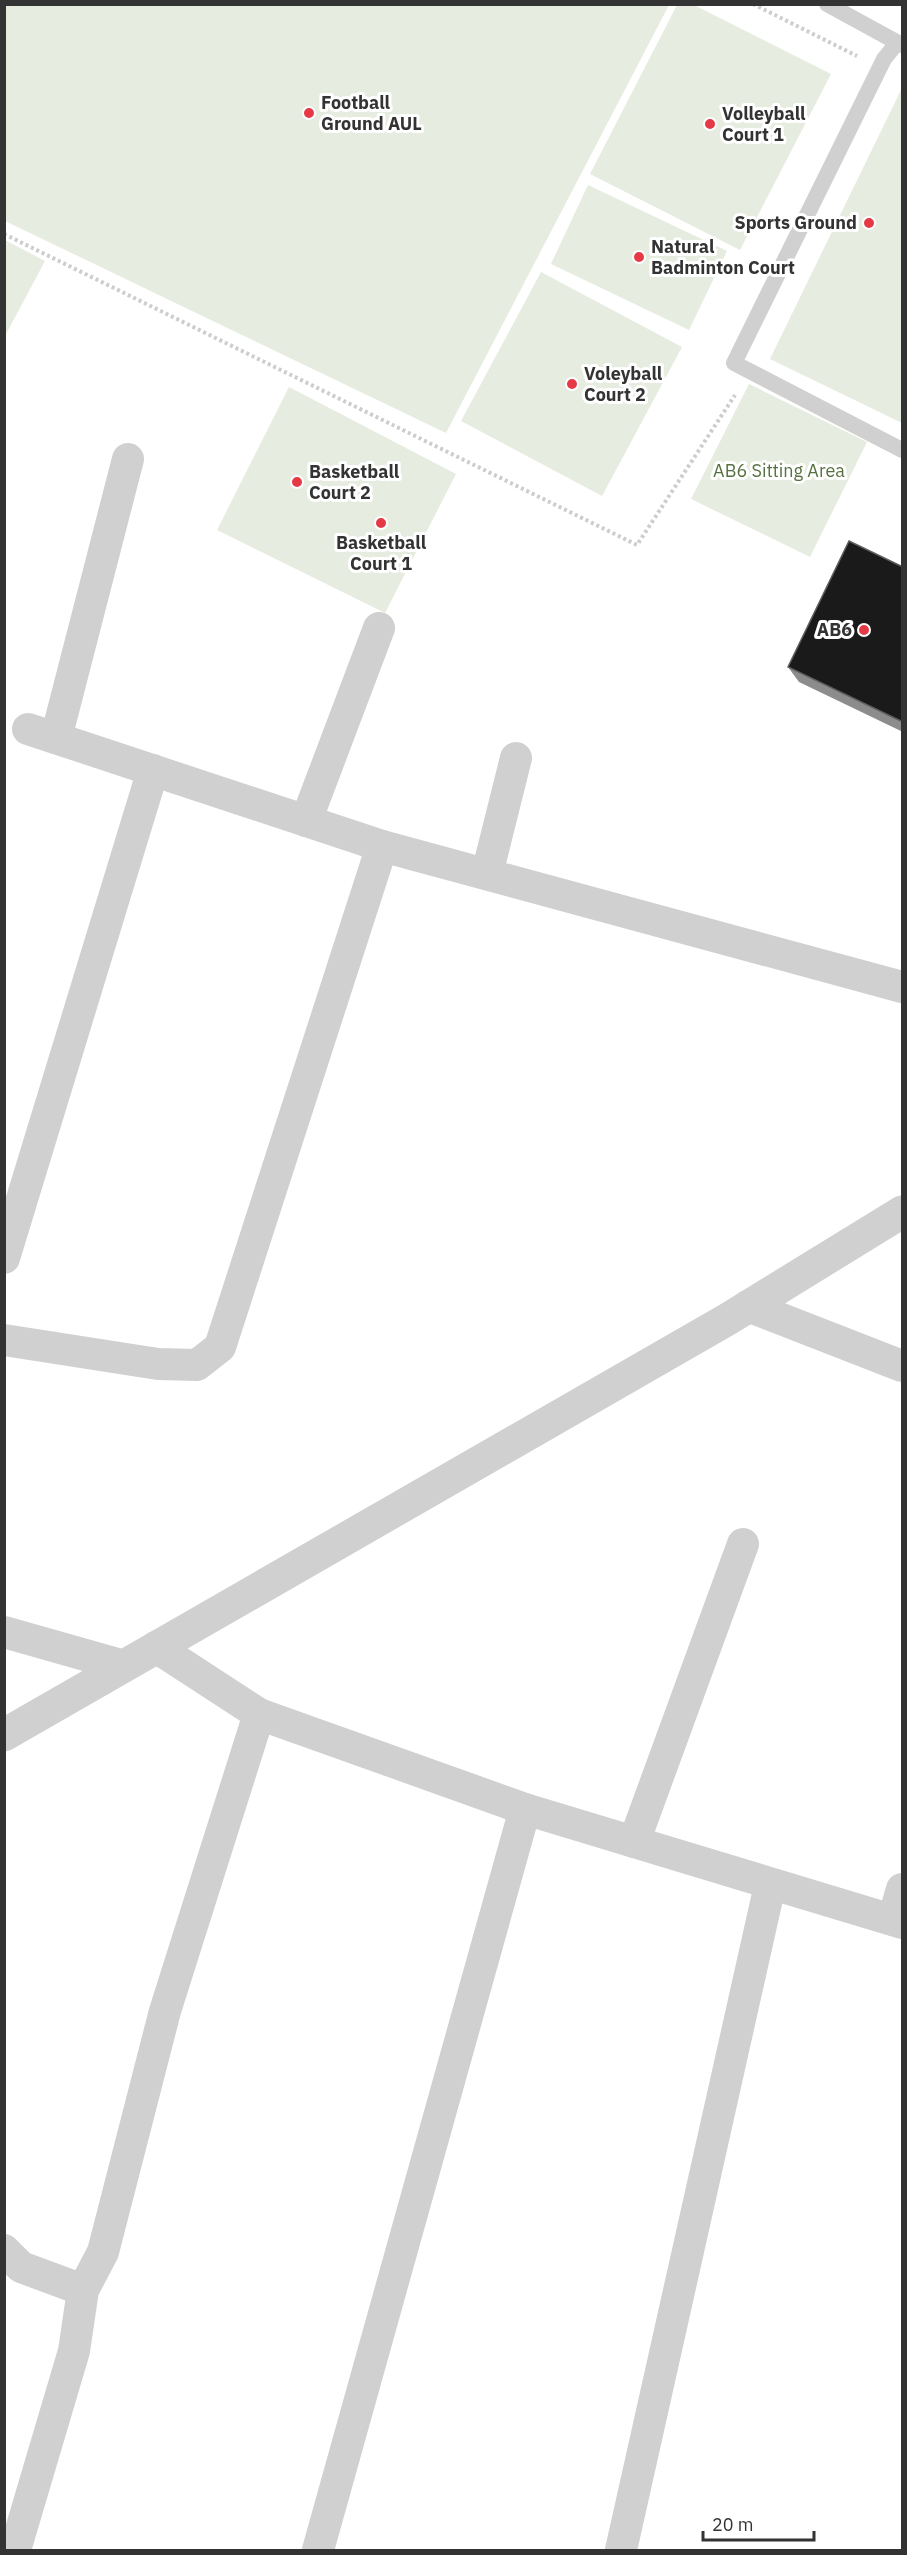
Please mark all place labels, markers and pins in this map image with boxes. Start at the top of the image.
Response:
place label: Football Ground AUL [321,91,422,135]
place label: Volleyball Court 1 [722,102,806,146]
marker: Football Ground AUL [302,106,316,120]
marker: Volleyball Court 1 [703,117,717,131]
place label: Sports Ground [734,211,857,234]
marker: Sports Ground [862,216,876,230]
place label: Natural Badminton Court [651,235,795,279]
marker: Natural Badminton Court [632,250,646,264]
place label: Voleyball Court 2 [584,362,663,406]
marker: Voleyball Court 2 [565,377,579,391]
place label: Basketball Court 2 [309,460,400,504]
marker: Basketball Court 2 [290,475,304,489]
marker: Basketball Court 1 [374,516,388,530]
place label: Basketball Court 1 [336,531,427,575]
place label: AB6 [817,618,852,641]
marker: AB6 [857,623,871,637]

